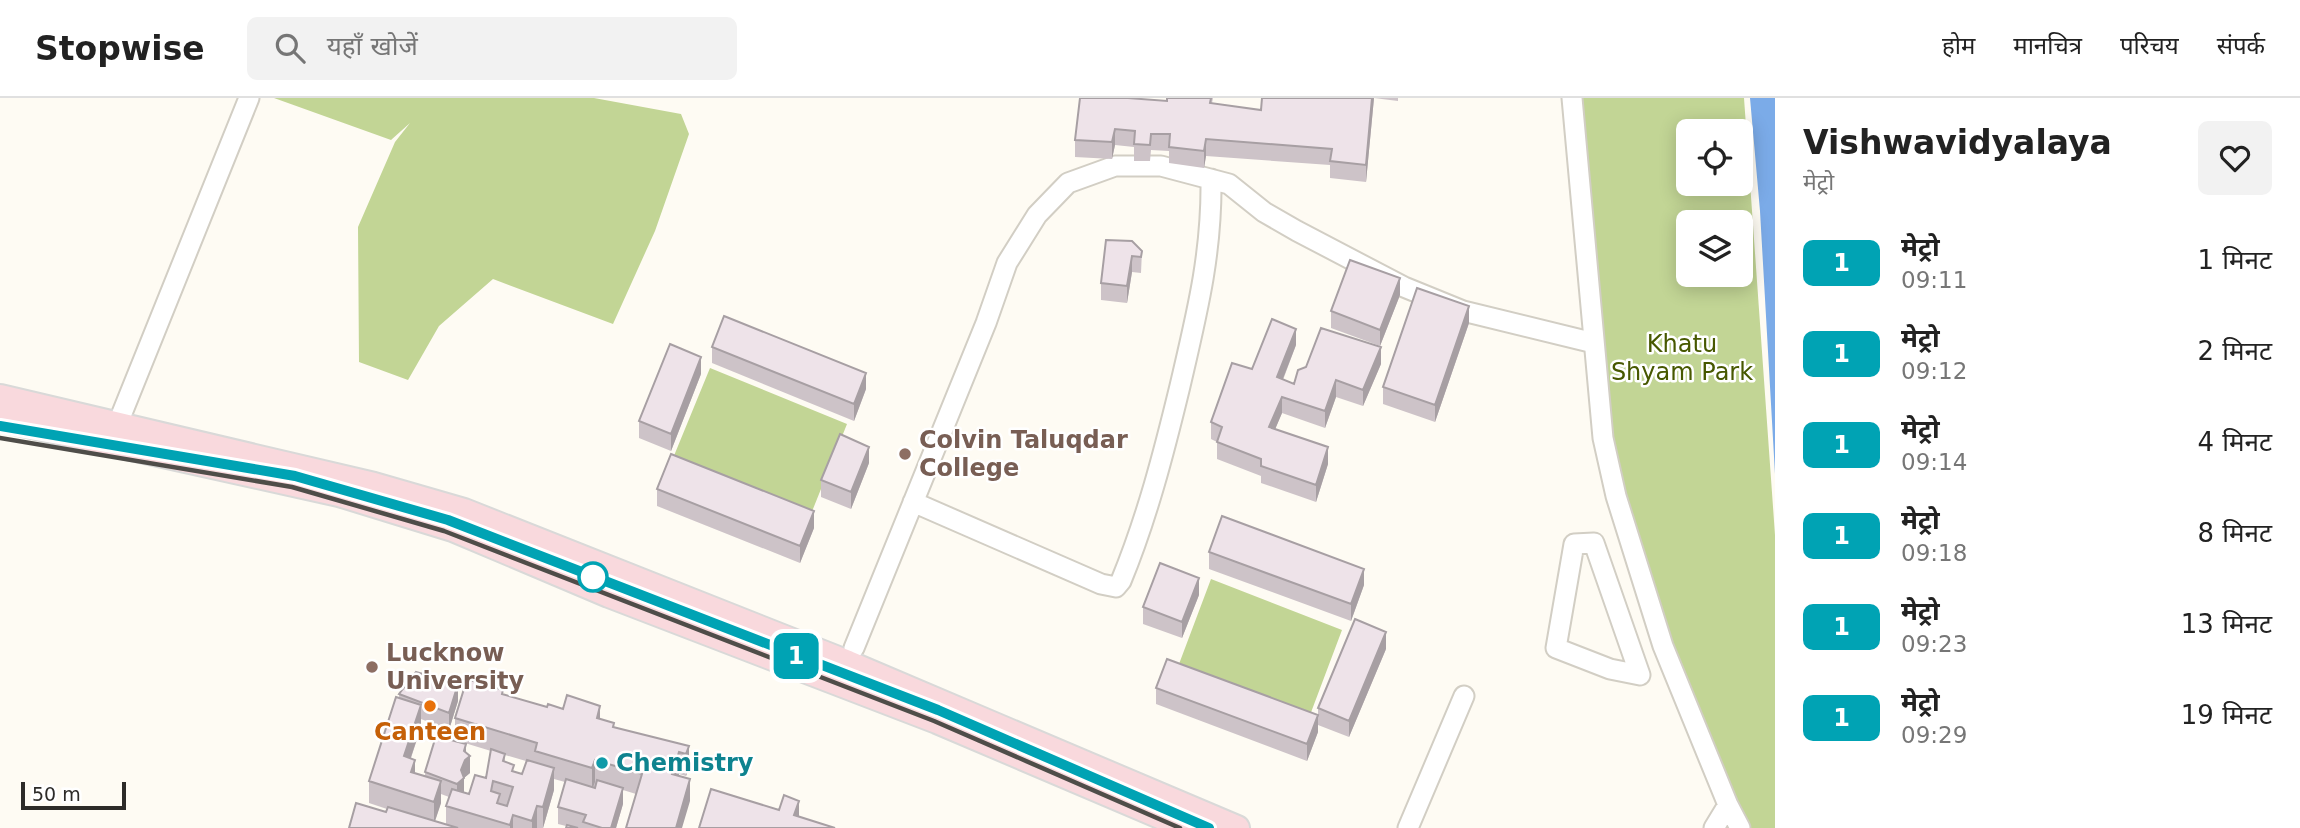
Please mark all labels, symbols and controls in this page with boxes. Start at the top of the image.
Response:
search box [247,17,737,80]
text: Stopwise [35,29,205,68]
icon: search [271,29,309,67]
text: यहाँ खोजें [327,31,418,61]
text: होम [1942,32,1975,60]
text: मानचित्र [2013,32,2082,60]
text: परिचय [2120,32,2179,60]
text: संपर्क [2217,32,2265,60]
map controls [1676,119,1753,287]
button: locate [1676,119,1753,196]
button: heart [2198,121,2272,195]
text: Vishwavidyalaya [1803,123,2112,162]
text: मेट्रो [1803,169,1834,195]
button: layers [1676,210,1753,287]
text: मेट्रो [1901,232,1940,262]
text: 1 मिनट [2197,245,2272,275]
text: 1 [1833,249,1850,277]
text: 09:11 [1901,267,1967,293]
text: मेट्रो [1901,323,1940,353]
park label: Khatu Shyam Park [1611,330,1753,386]
text: 2 मिनट [2197,336,2272,366]
text: 1 [1833,340,1850,368]
text: 09:12 [1901,358,1967,384]
text: मेट्रो [1901,414,1940,444]
place label: Colvin Taluqdar College [919,426,1128,482]
text: 4 मिनट [2197,427,2272,457]
text: 1 [1833,431,1850,459]
marker: Colvin Taluqdar College [897,446,913,462]
text: 09:14 [1901,449,1967,475]
text: मेट्रो [1901,505,1940,535]
text: 8 मिनट [2197,518,2272,548]
text: 1 [1833,522,1850,550]
text: 09:18 [1901,540,1967,566]
unlabelled marker [578,562,608,592]
text: मेट्रो [1901,596,1940,626]
text: 13 मिनट [2181,609,2272,639]
text: 1 [1833,613,1850,641]
text: 09:23 [1901,631,1967,657]
line badge: 1 [773,633,819,679]
place label: Lucknow University [386,639,525,695]
text: 1 [788,642,804,670]
marker: Lucknow University [364,659,380,675]
text: मेट्रो [1901,687,1940,717]
marker: Canteen [422,698,438,714]
text: 19 मिनट [2181,700,2272,730]
text: 1 [1833,704,1850,732]
place label: Canteen [374,718,486,746]
text: 09:29 [1901,722,1967,748]
place label: Chemistry [616,749,754,777]
marker: Chemistry [594,755,610,771]
scale bar [21,779,126,811]
text: 50 m [32,783,81,805]

